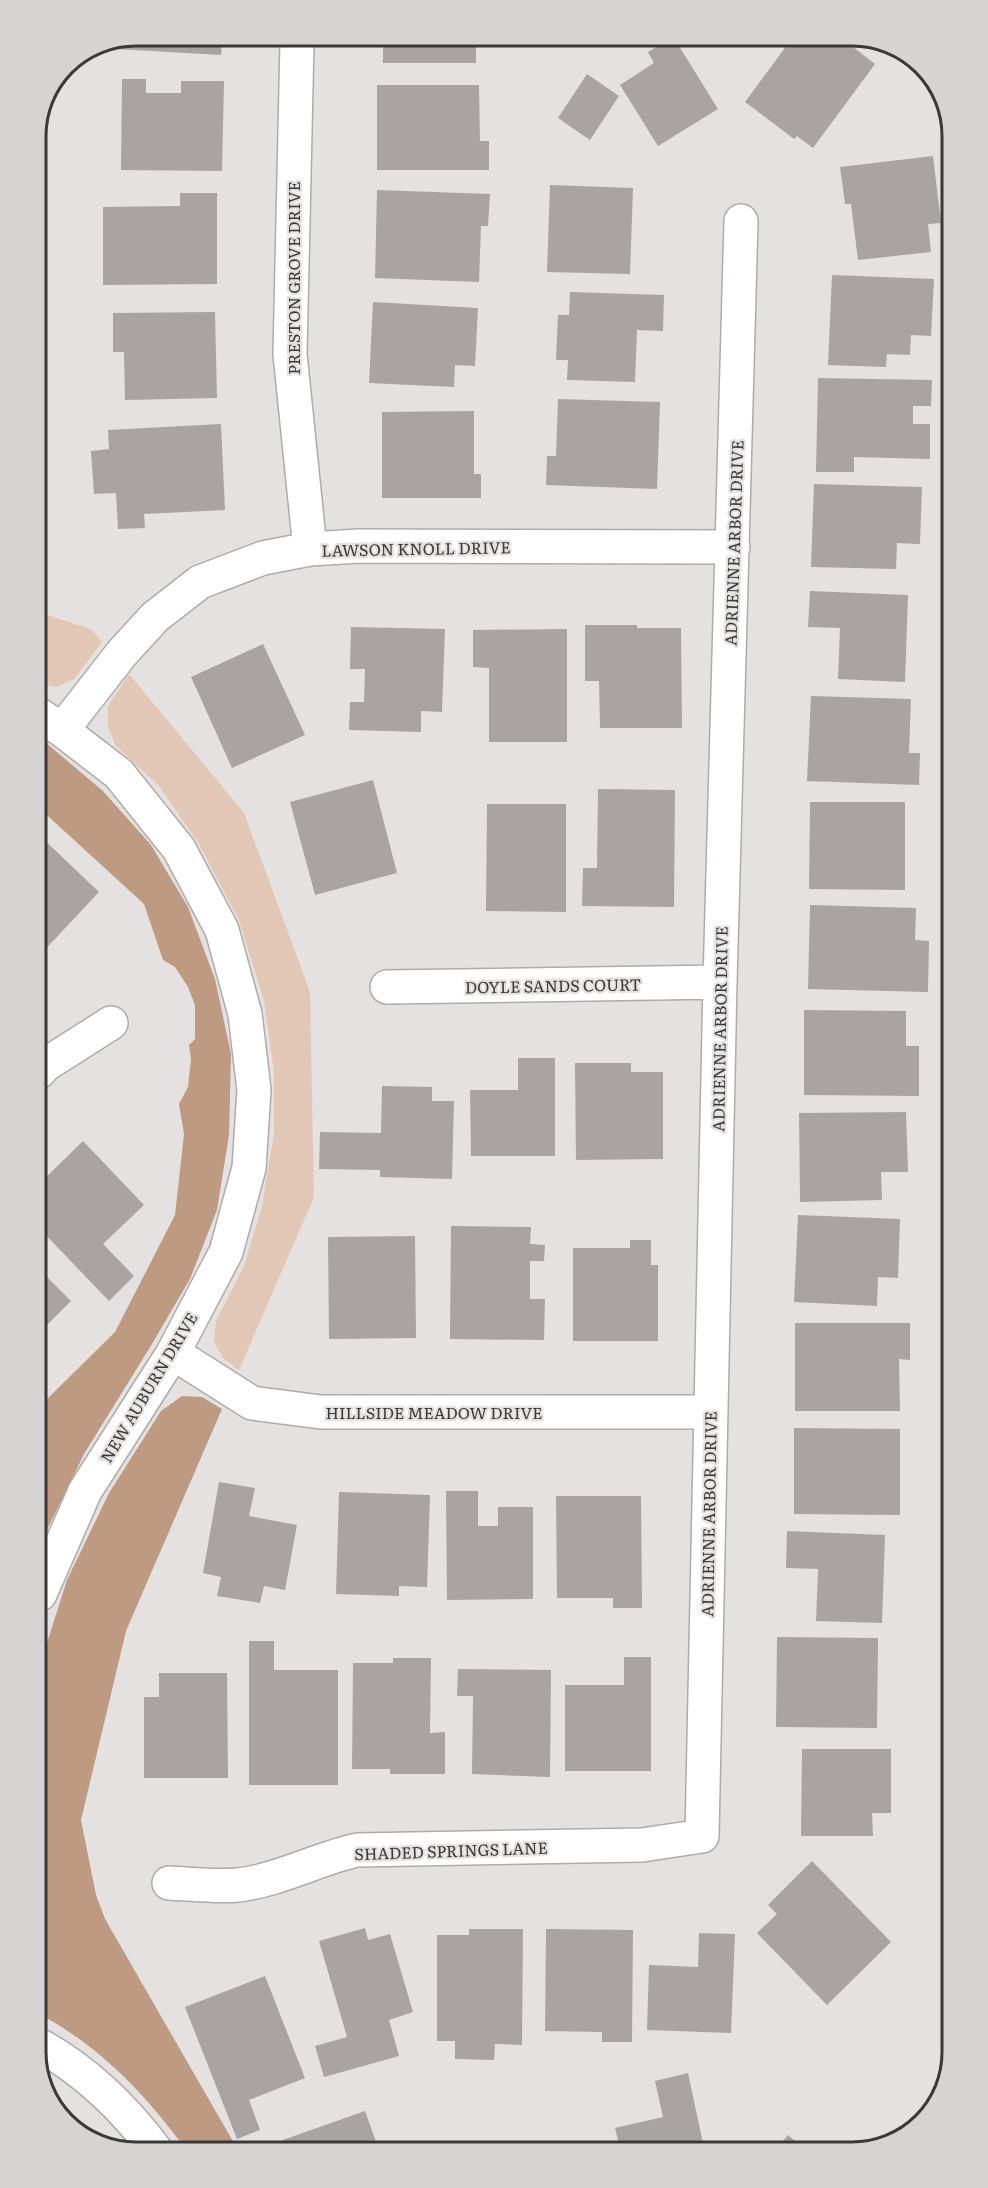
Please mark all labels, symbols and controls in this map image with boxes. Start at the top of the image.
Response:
street label: PRESTON GROVE DRIVE [281,181,305,375]
street label: ADRIENNE ARBOR DRIVE [717,440,749,646]
street label: LAWSON KNOLL DRIVE [321,534,511,562]
street label: ADRIENNE ARBOR DRIVE [705,926,733,1132]
street label: DOYLE SANDS COURT [465,971,642,999]
street label: NEW AUBURN DRIVE [93,1307,203,1467]
street label: HILLSIDE MEADOW DRIVE [325,1400,543,1424]
street label: ADRIENNE ARBOR DRIVE [694,1411,722,1617]
street label: SHADED SPRINGS LANE [354,1835,548,1865]

